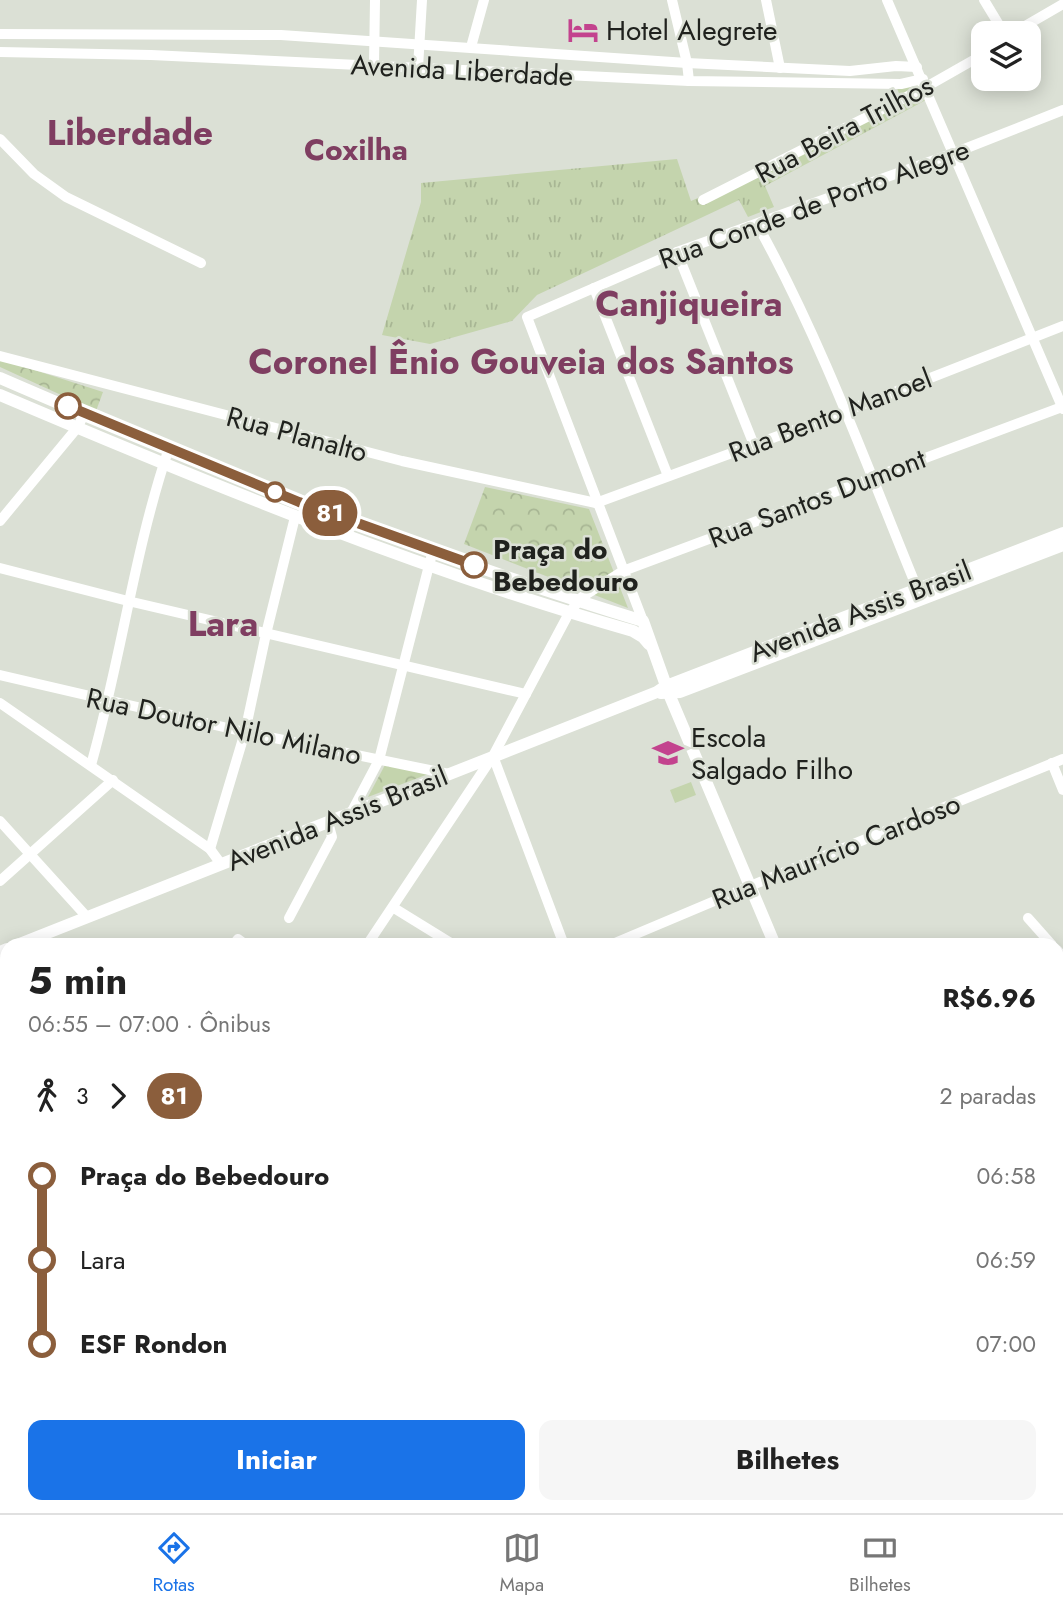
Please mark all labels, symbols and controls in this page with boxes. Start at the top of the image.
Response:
place label: Hotel Alegrete [606,10,777,51]
hotel icon: Hotel Alegrete [566,13,600,47]
map controls [971,21,1041,91]
button: layers [971,21,1041,91]
street label: Avenida Liberdade [350,44,574,97]
street label: Rua Beira Trilhos [748,65,941,194]
district label: Liberdade [47,108,213,158]
district label: Coxilha [304,128,408,171]
street label: Rua Conde de Porto Alegre [653,129,975,280]
district label: Canjiqueira [595,279,783,329]
district label: Coronel Ênio Gouveia dos Santos [248,337,794,387]
street label: Rua Bento Manoel [723,358,938,473]
unlabelled marker [55,393,81,419]
street label: Rua Planalto [222,396,372,473]
street label: Rua Santos Dumont [703,438,932,559]
unlabelled marker [265,482,285,502]
line badge: 81 [298,490,362,536]
text: 81 [316,495,344,530]
place label: Praça do Bebedouro [493,529,638,602]
street label: Avenida Assis Brasil [743,550,977,673]
marker: Praça do Bebedouro [461,552,487,578]
district label: Lara [188,599,258,649]
street label: Rua Doutor Nilo Milano [83,677,365,776]
place label: Escola Salgado Filho [691,717,853,790]
school or university icon: Escola Salgado Filho [651,736,685,770]
street label: Avenida Assis Brasil [221,755,454,881]
street label: Rua Maurício Cardoso [706,783,966,920]
text: 5 min [28,953,127,1008]
text: R$6.96 [942,979,1036,1017]
text: 06:55 – 07:00 · Ônibus [28,1007,270,1041]
icon: walk [28,1077,66,1115]
icon: forward [99,1077,137,1115]
text: 81 [161,1078,188,1113]
text: 3 [76,1079,89,1113]
text: 2 paradas [939,1079,1036,1113]
text: Praça do Bebedouro [80,1157,329,1195]
text: 06:58 [977,1159,1036,1193]
text: Lara [80,1241,126,1279]
text: 06:59 [976,1243,1036,1277]
text: ESF Rondon [80,1325,228,1363]
text: 07:00 [976,1327,1036,1361]
button: Iniciar [28,1420,525,1500]
button: Bilhetes [539,1420,1036,1500]
tab: Rotas [152,1529,195,1598]
tab: Mapa [500,1529,544,1598]
tab: Bilhetes [849,1529,911,1598]

